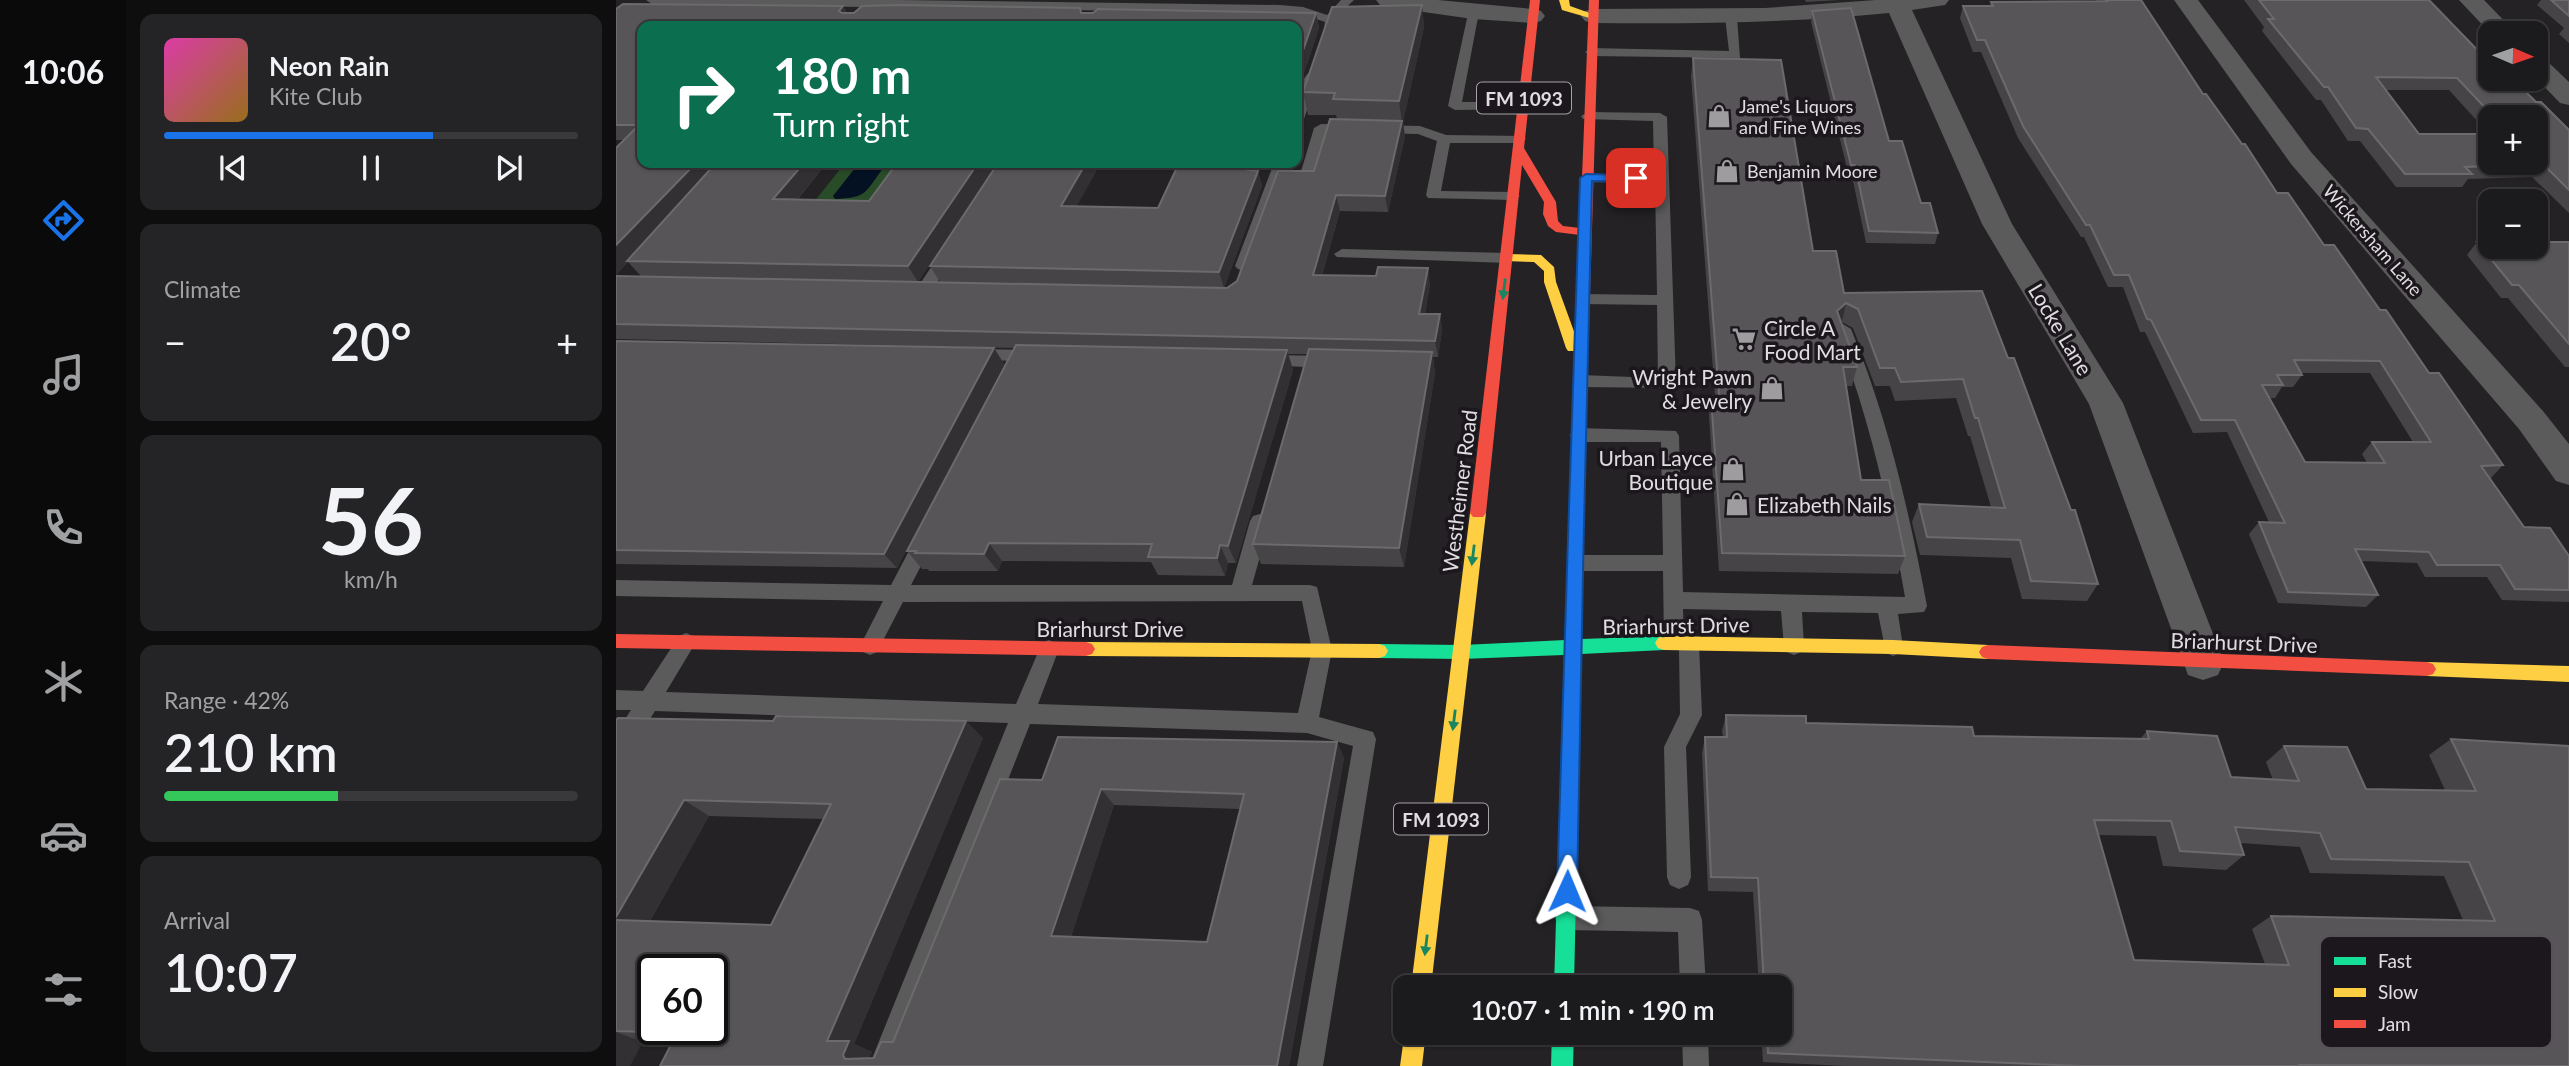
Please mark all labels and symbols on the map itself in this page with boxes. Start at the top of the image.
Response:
north arrow [2478,21,2548,91]
road number: FM 1093 [1477,82,1571,114]
place label: Jame's Liquors and Fine Wines [1739,95,1861,138]
shop icon: Jame's Liquors and Fine Wines [1705,102,1733,130]
pin [1606,148,1666,208]
shop icon: Benjamin Moore [1713,157,1741,185]
place label: Benjamin Moore [1747,160,1878,182]
street label: Wickersham Lane [2319,180,2427,300]
one-way arrow [1499,278,1510,300]
street label: Locke Lane [2024,279,2098,379]
place label: Circle A Food Mart [1764,315,1861,364]
supermarket icon: Circle A Food Mart [1730,325,1758,353]
place label: Wright Pawn & Jewelry [1632,364,1752,413]
shop icon: Wright Pawn & Jewelry [1758,374,1786,402]
street label: Westheimer Road [1437,408,1481,574]
place label: Urban Layce Boutique [1599,445,1713,494]
shop icon: Urban Layce Boutique [1719,455,1747,483]
shop icon: Elizabeth Nails [1723,490,1751,518]
place label: Elizabeth Nails [1757,492,1892,517]
one-way arrow [1468,544,1479,566]
street label: Briarhurst Drive [1602,611,1750,639]
street label: Briarhurst Drive [1036,616,1184,641]
street label: Briarhurst Drive [2170,627,2318,657]
one-way arrow [1448,709,1459,731]
road number: FM 1093 [1394,804,1488,834]
position arrow [1530,854,1604,928]
one-way arrow [1420,934,1431,956]
legend [2320,936,2552,1048]
text: Fast [2378,949,2412,972]
speed limit sign: 60 [637,954,728,1045]
text: Slow [2378,980,2418,1003]
text: Jam [2378,1012,2411,1035]

